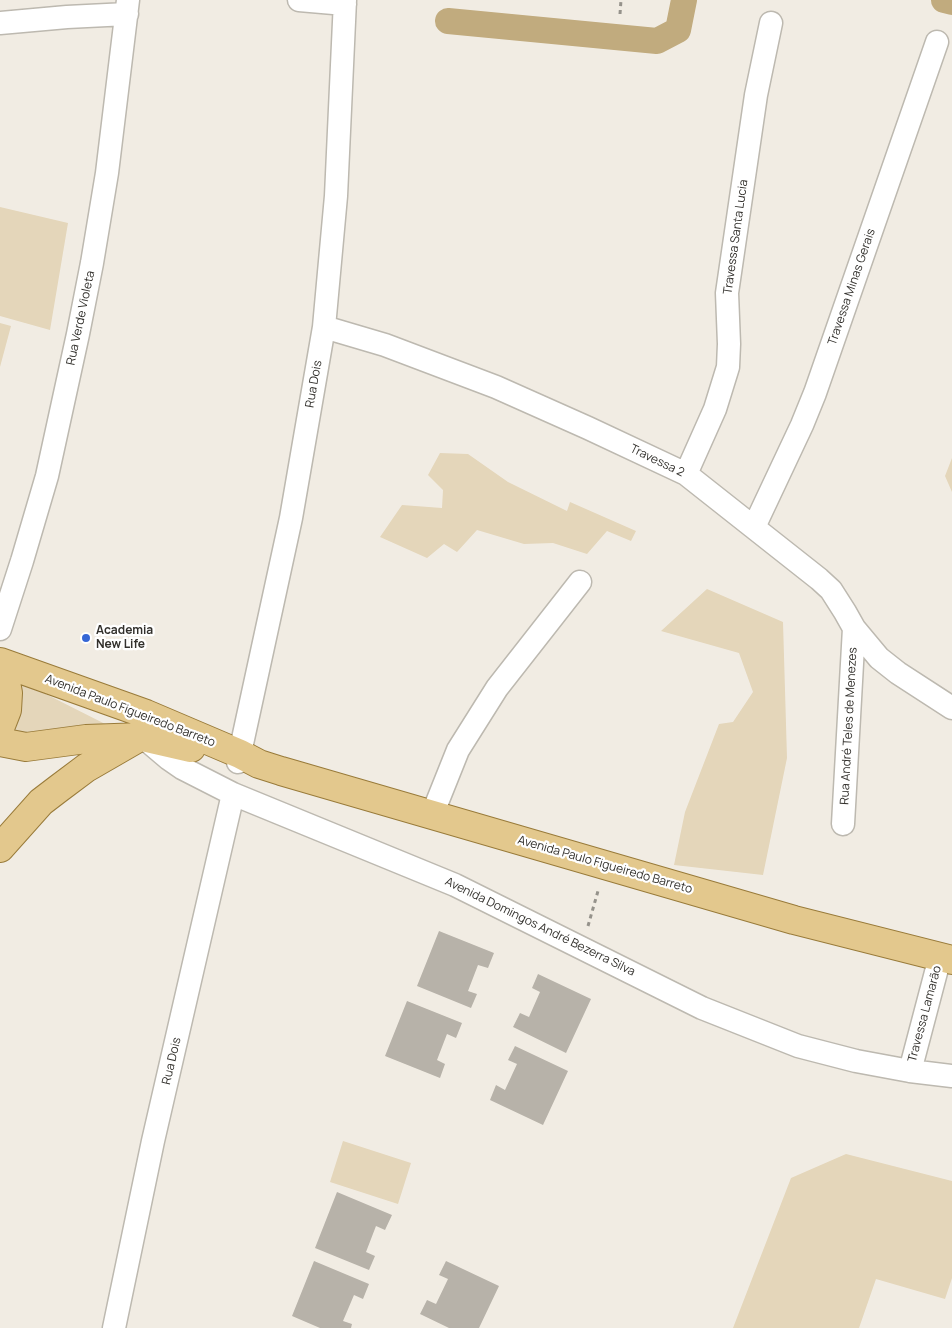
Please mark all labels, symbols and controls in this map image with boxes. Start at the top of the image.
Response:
street label: Travessa Santa Lucia [721,179,751,295]
street label: Travessa Minas Gerais [825,227,879,347]
street label: Rua Verde Violeta [64,269,98,367]
street label: Rua Dois [303,359,325,409]
street label: Travessa 2 [628,442,686,480]
place label: Academia New Life [96,624,153,652]
marker: Academia New Life [80,632,92,644]
street label: Rua André Teles de Menezes [838,647,860,805]
street label: Avenida Paulo Figueiredo Barreto [43,672,217,750]
street label: Avenida Paulo Figueiredo Barreto [516,833,694,897]
street label: Avenida Domingos André Bezerra Silva [443,875,637,979]
street label: Travessa Lamarão [905,964,945,1064]
street label: Rua Dois [160,1036,184,1086]

